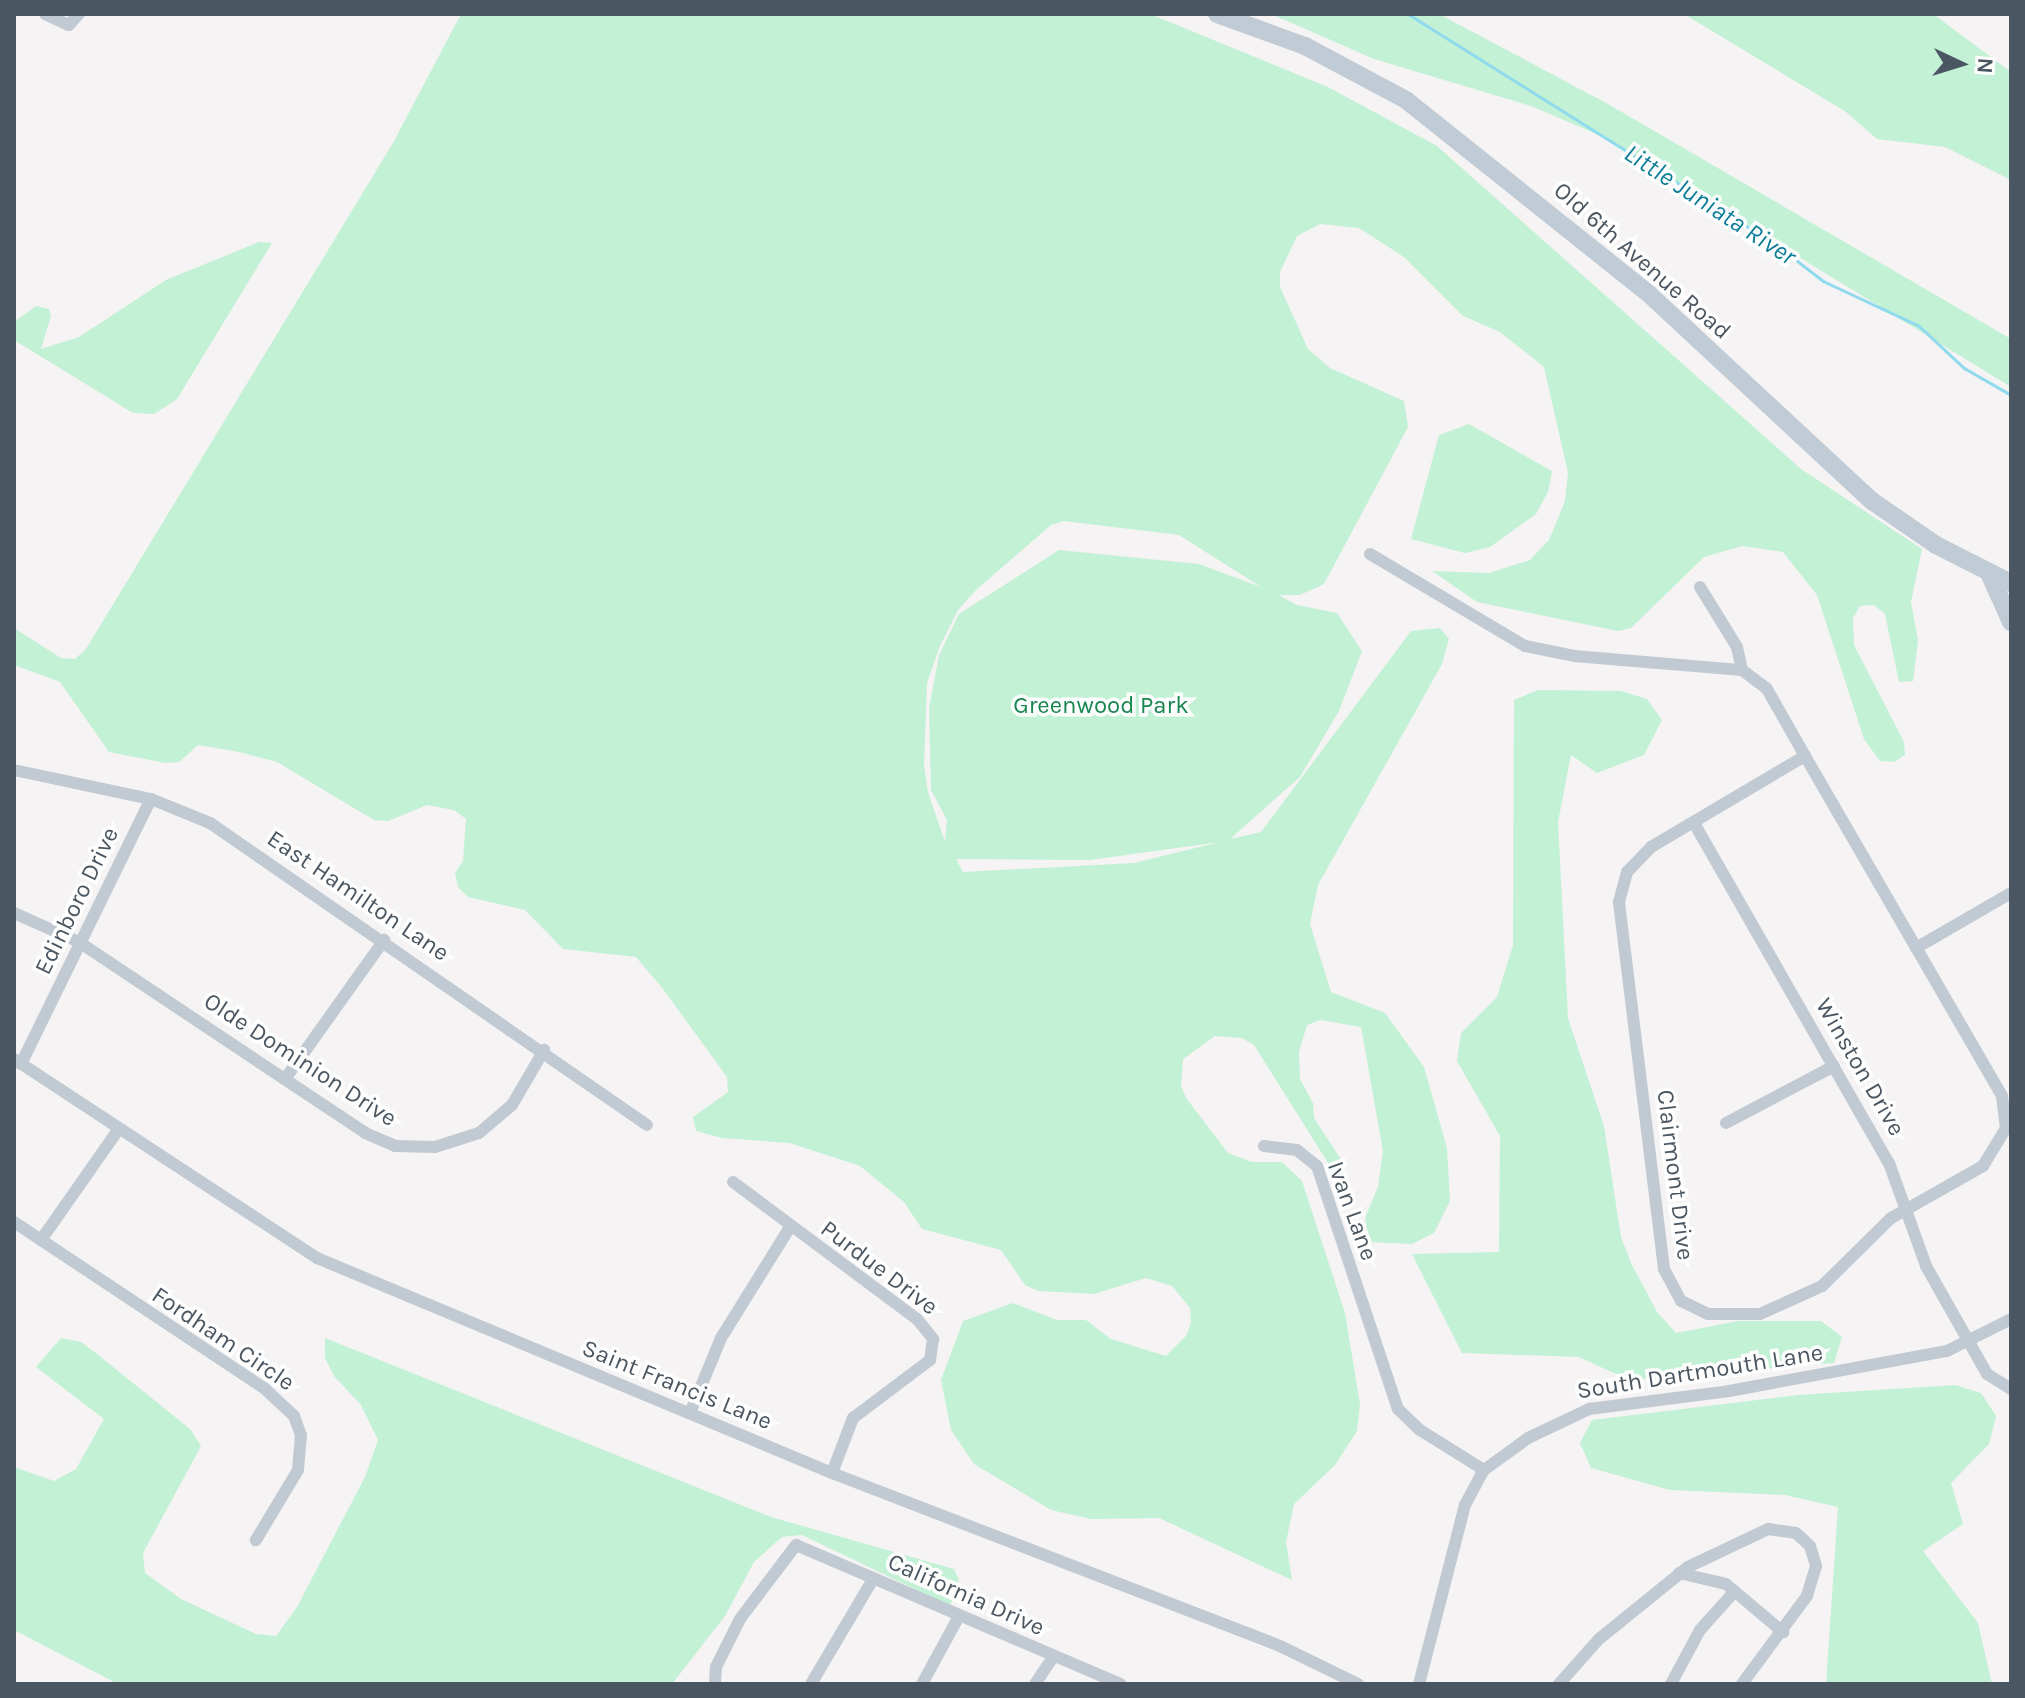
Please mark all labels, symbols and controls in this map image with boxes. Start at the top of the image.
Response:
north arrow [1921,24,2001,104]
text: N [1971,57,1998,74]
water label: Little Juniata River [1618,138,1802,272]
street label: Old 6th Avenue Road [1548,176,1736,346]
park label: Greenwood Park [1013,692,1189,720]
street label: Edinboro Drive [29,823,125,979]
street label: East Hamilton Lane [262,824,454,968]
street label: Olde Dominion Drive [198,987,402,1133]
street label: Winston Drive [1809,993,1911,1141]
street label: Clairmont Drive [1650,1088,1700,1262]
street label: Ivan Lane [1321,1157,1383,1265]
street label: Purdue Drive [815,1215,943,1321]
street label: Fordham Circle [146,1281,300,1397]
street label: Saint Francis Lane [578,1334,776,1436]
street label: South Dartmouth Lane [1575,1338,1825,1406]
street label: California Drive [883,1548,1049,1642]

